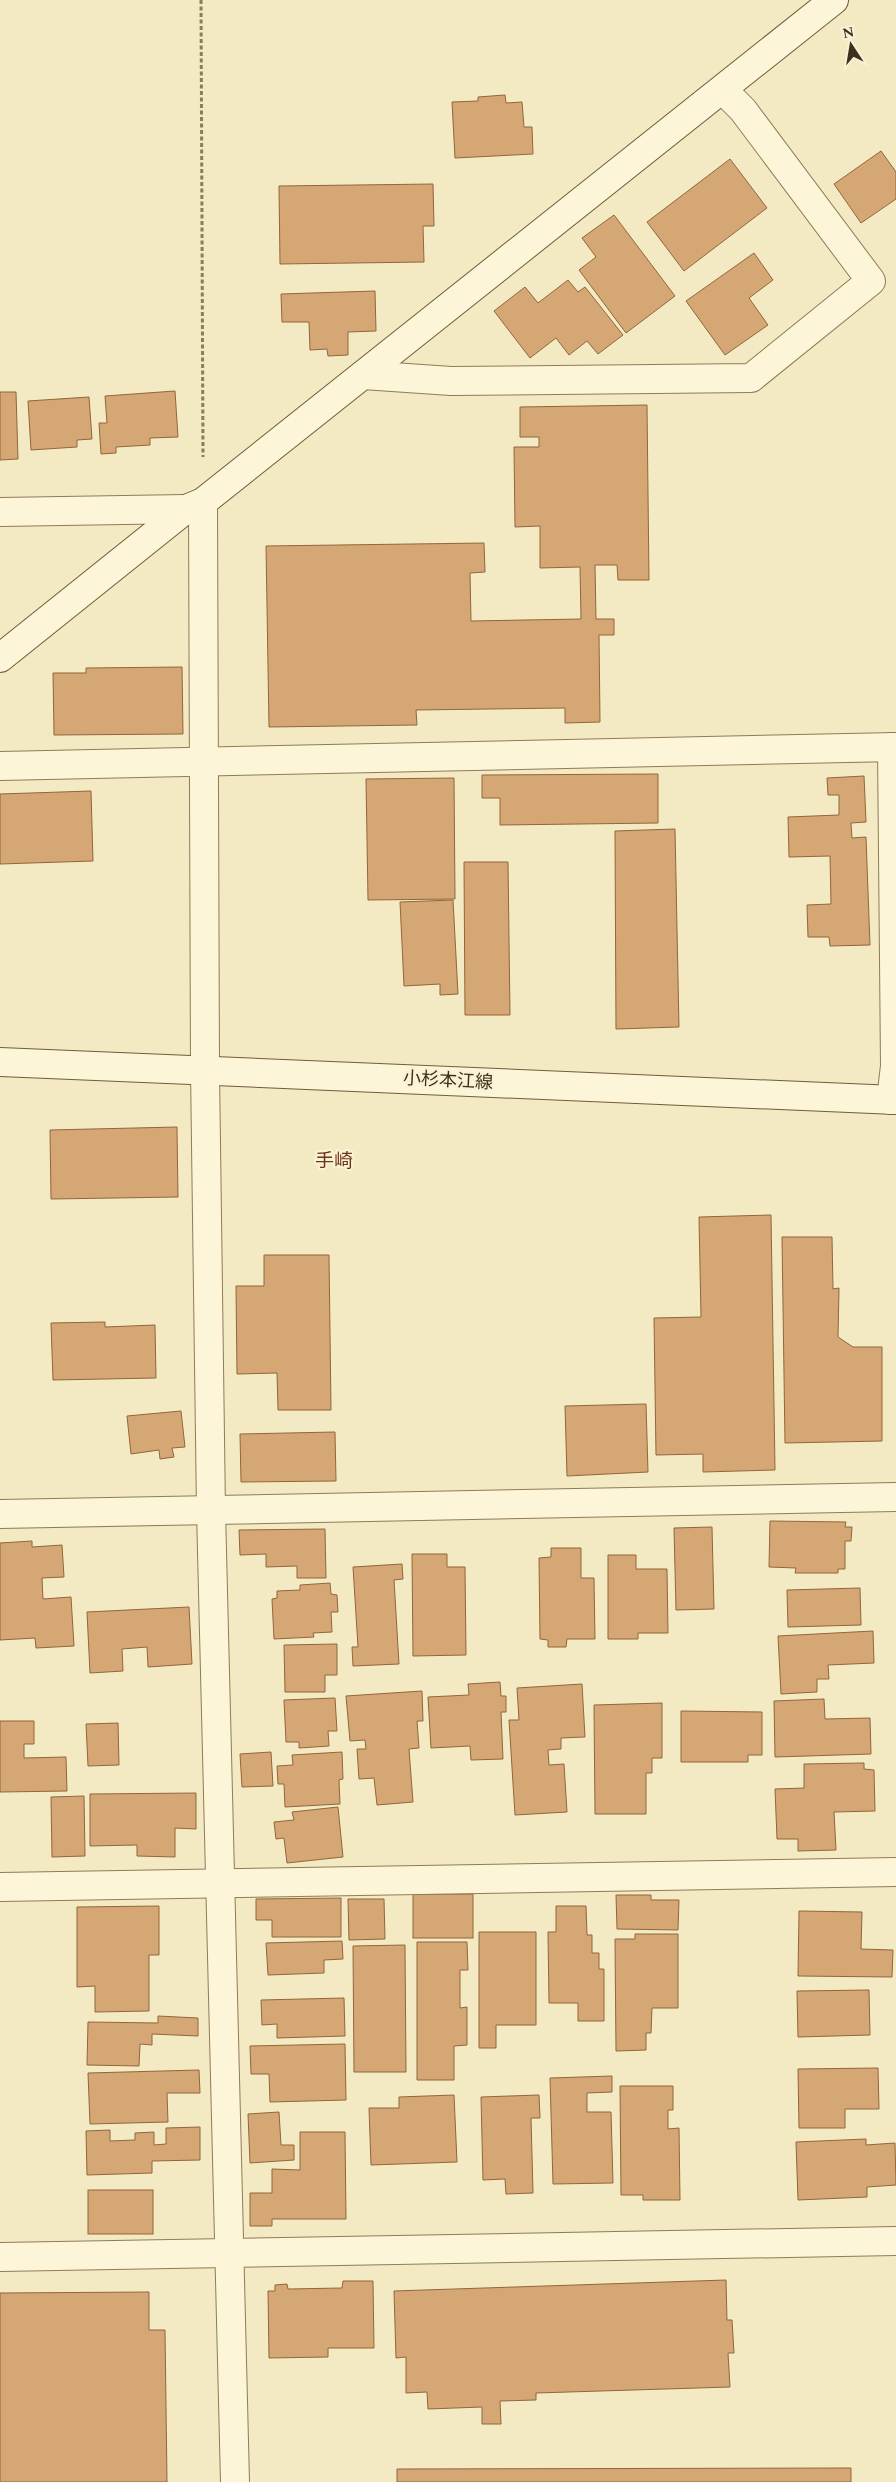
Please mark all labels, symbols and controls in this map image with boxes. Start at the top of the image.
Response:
north arrow [826,20,876,70]
text: N [841,21,856,44]
street label: 小杉本江線 [402,1065,494,1096]
district label: 手崎 [315,1147,353,1176]

